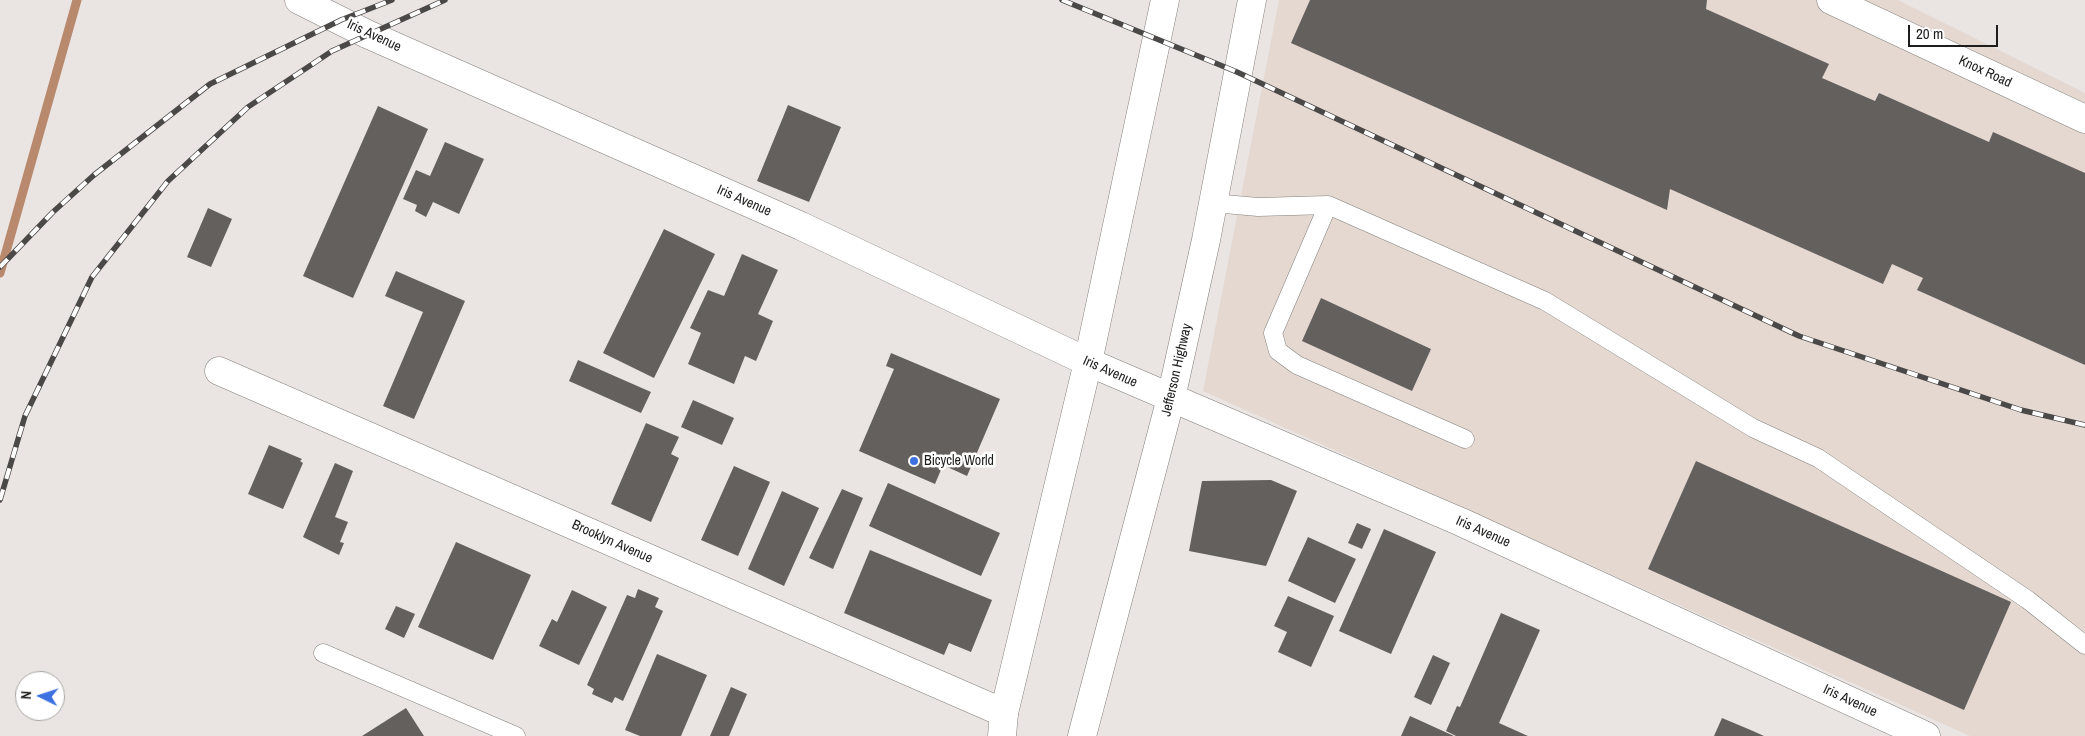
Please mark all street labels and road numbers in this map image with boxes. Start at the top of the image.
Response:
street label: Iris Avenue [344,16,404,56]
street label: Knox Road [1956,52,2014,92]
street label: Iris Avenue [714,182,774,220]
street label: Jefferson Highway [1158,322,1196,418]
street label: Iris Avenue [1080,353,1140,391]
street label: Iris Avenue [1453,513,1513,551]
street label: Brooklyn Avenue [569,517,655,567]
street label: Iris Avenue [1820,681,1880,721]

